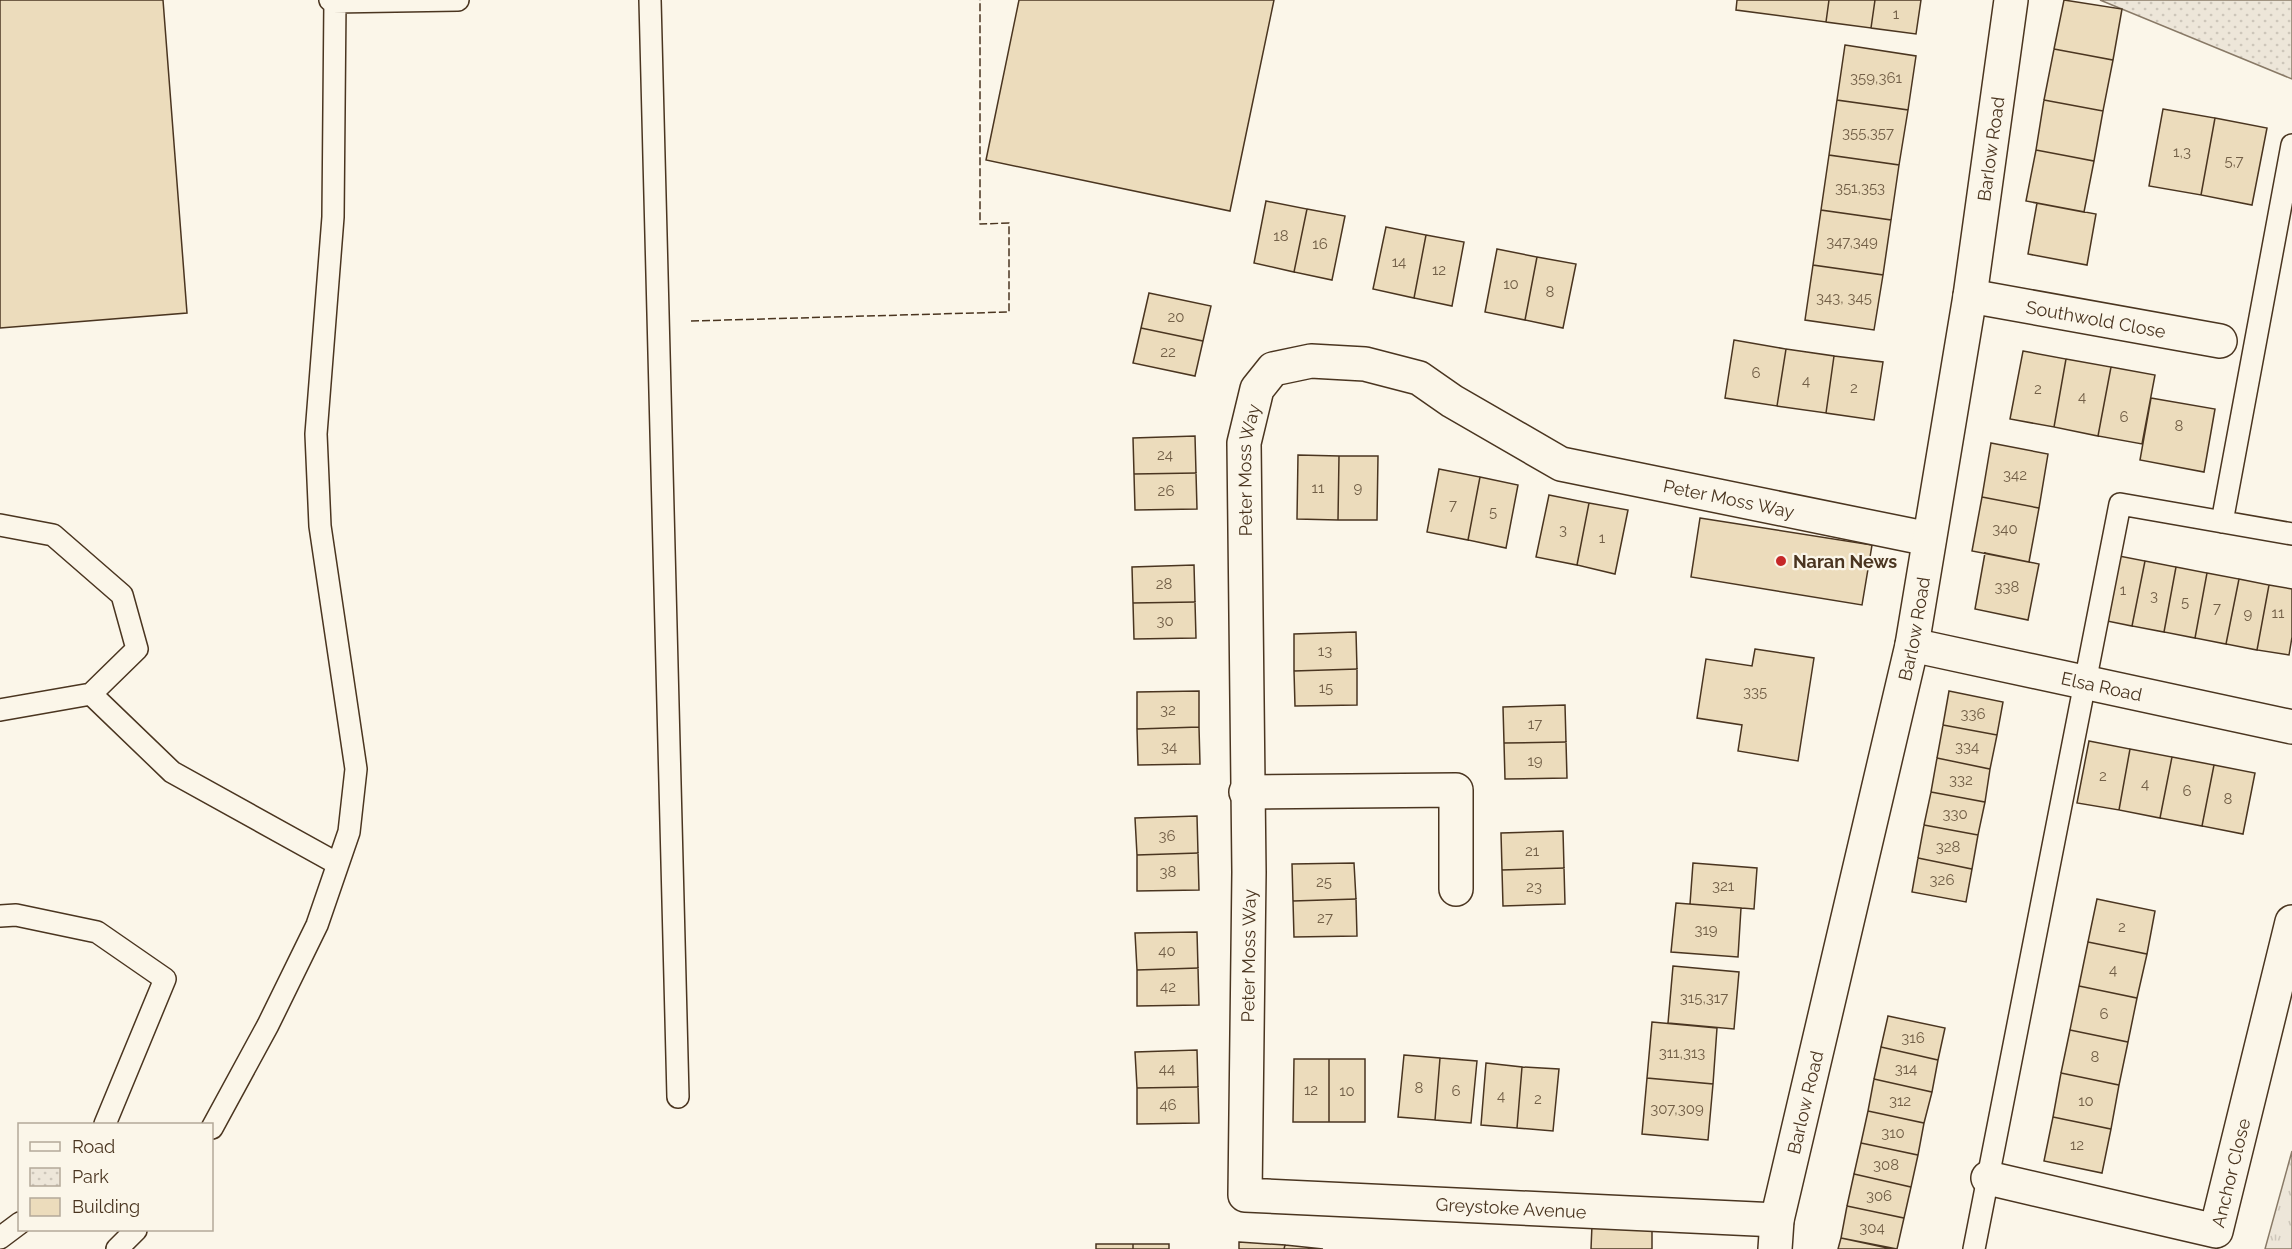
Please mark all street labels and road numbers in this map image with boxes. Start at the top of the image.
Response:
street label: Barlow Road [1973,95,2008,203]
street label: Southwold Close [2024,296,2168,342]
street label: Peter Moss Way [1234,401,1264,536]
street label: Peter Moss Way [1661,475,1797,522]
street label: Barlow Road [1893,575,1934,683]
street label: Elsa Road [2059,667,2144,705]
street label: Peter Moss Way [1237,889,1259,1022]
street label: Barlow Road [1782,1049,1827,1156]
street label: Anchor Close [2207,1116,2254,1229]
street label: Greystoke Avenue [1435,1194,1587,1222]

